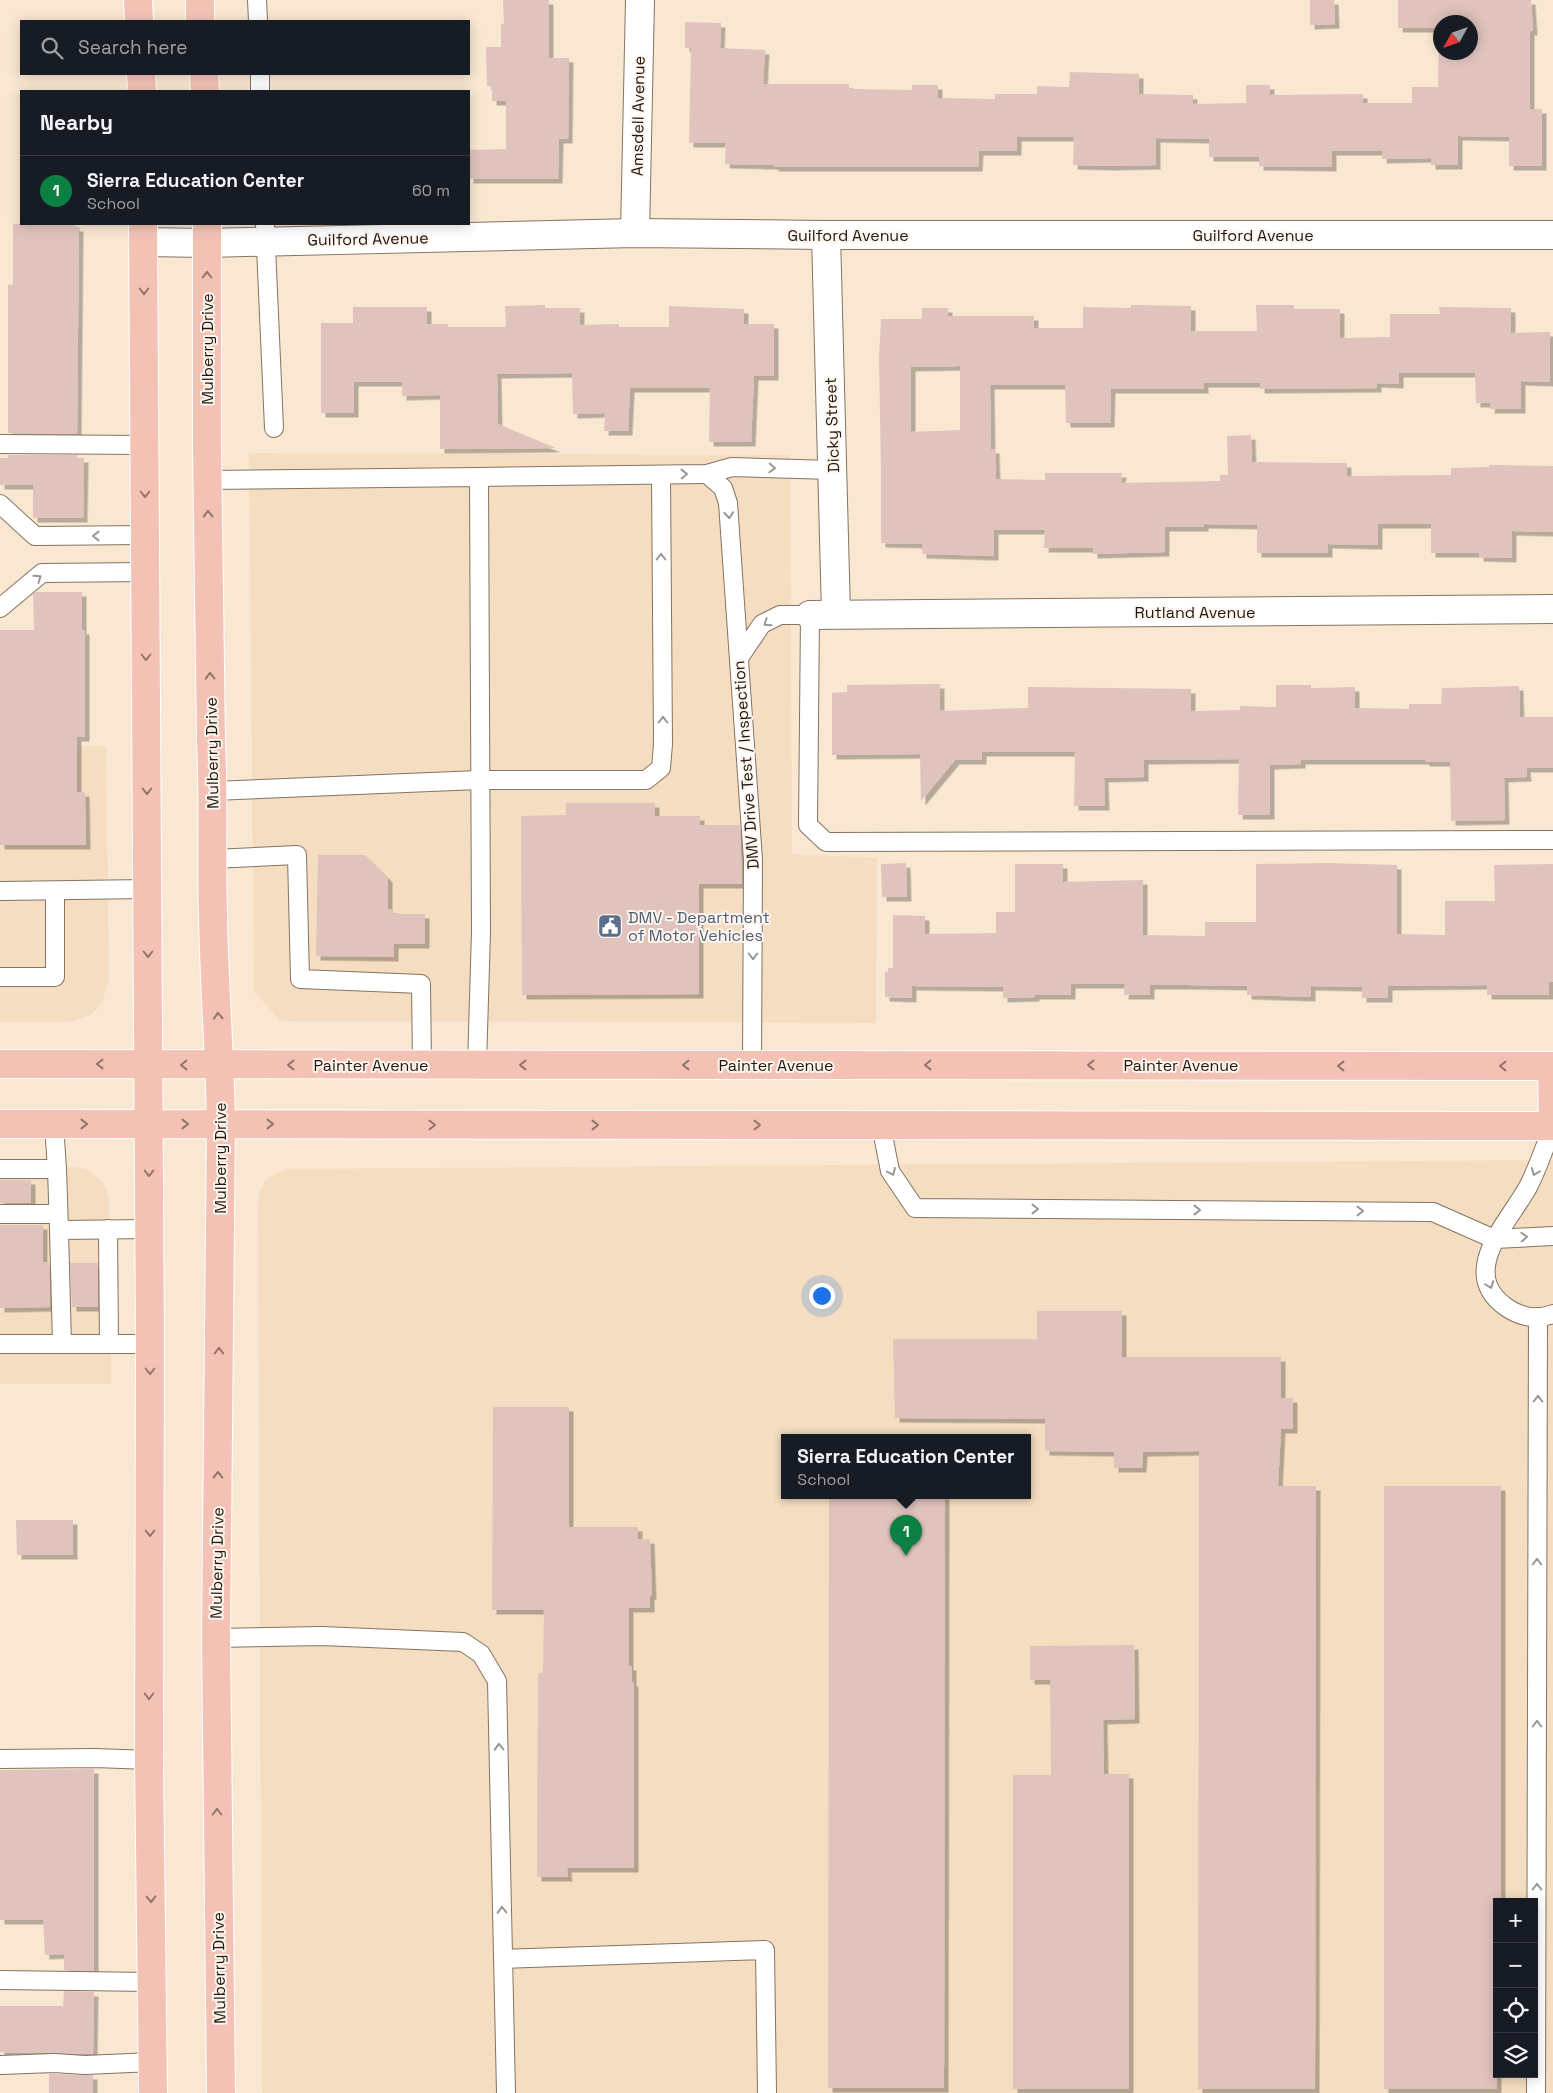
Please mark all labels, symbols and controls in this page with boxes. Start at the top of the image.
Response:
north arrow [1433,15,1478,60]
search box [20,20,470,75]
icon: search [38,34,66,62]
text: Search here [78,35,188,60]
street label: Amsdell Avenue [626,56,650,176]
text: Nearby [40,109,113,136]
text: Sierra Education Center [87,168,304,193]
text: 1 [52,180,60,201]
text: 60 m [412,180,450,201]
text: School [87,193,140,214]
street label: Guilford Avenue [787,225,909,246]
street label: Guilford Avenue [1192,225,1314,246]
street label: Guilford Avenue [307,227,429,251]
one-way arrow [202,270,212,278]
one-way arrow [139,288,149,295]
street label: Mulberry Drive [197,293,218,405]
street label: Dicky Street [820,377,844,473]
one-way arrow [768,463,776,474]
one-way arrow [680,469,688,479]
one-way arrow [140,490,150,498]
one-way arrow [203,510,213,518]
one-way arrow [723,511,734,519]
one-way arrow [92,531,100,541]
one-way arrow [656,553,666,560]
one-way arrow [32,575,42,584]
street label: Rutland Avenue [1135,602,1255,623]
one-way arrow [763,617,773,626]
one-way arrow [141,653,151,661]
street label: DMV Drive Test / Inspection [728,660,764,870]
one-way arrow [205,672,215,680]
street label: Mulberry Drive [201,697,223,809]
one-way arrow [658,715,668,723]
one-way arrow [142,788,152,796]
place label: DMV - Department of Motor Vehicles [628,907,770,946]
public building icon: DMV - Department of Motor Vehicles [597,913,623,939]
one-way arrow [143,950,153,958]
one-way arrow [748,953,758,961]
one-way arrow [212,1012,223,1020]
street label: Painter Avenue [313,1055,429,1076]
street label: Painter Avenue [718,1055,834,1076]
street label: Painter Avenue [1123,1055,1239,1076]
one-way arrow [95,1059,103,1069]
one-way arrow [180,1059,188,1070]
one-way arrow [286,1060,294,1070]
one-way arrow [519,1060,526,1070]
one-way arrow [681,1060,689,1070]
one-way arrow [924,1060,932,1070]
one-way arrow [1086,1060,1094,1070]
one-way arrow [1336,1061,1344,1071]
one-way arrow [1499,1061,1506,1071]
street label: Mulberry Drive [210,1102,231,1214]
one-way arrow [80,1119,88,1129]
one-way arrow [182,1119,189,1129]
one-way arrow [266,1119,274,1129]
one-way arrow [428,1120,436,1130]
one-way arrow [591,1120,599,1130]
one-way arrow [754,1120,761,1130]
one-way arrow [886,1167,896,1176]
one-way arrow [1530,1167,1540,1175]
one-way arrow [144,1170,154,1177]
one-way arrow [1032,1204,1039,1214]
one-way arrow [1194,1205,1202,1215]
one-way arrow [1356,1206,1364,1216]
one-way arrow [1520,1232,1528,1243]
one-way arrow [1484,1280,1494,1289]
your location [809,1283,835,1309]
one-way arrow [214,1347,225,1355]
one-way arrow [145,1367,155,1375]
one-way arrow [1533,1395,1543,1403]
popup [781,1434,1031,1499]
text: Sierra Education Center [797,1444,1015,1469]
text: School [797,1469,850,1490]
one-way arrow [213,1470,223,1478]
street label: Mulberry Drive [206,1507,228,1619]
pin: 1 [890,1515,922,1556]
one-way arrow [145,1530,155,1537]
one-way arrow [1532,1558,1542,1566]
one-way arrow [144,1692,154,1700]
one-way arrow [1532,1720,1542,1728]
one-way arrow [494,1743,504,1751]
one-way arrow [212,1808,222,1816]
one-way arrow [1532,1883,1542,1890]
one-way arrow [146,1896,156,1903]
map controls [1493,1898,1538,2078]
button: + [1493,1898,1538,1943]
one-way arrow [497,1906,508,1914]
street label: Mulberry Drive [208,1912,230,2024]
button: − [1493,1943,1538,1988]
button: locate [1493,1988,1538,2033]
button: layers [1493,2033,1538,2078]

